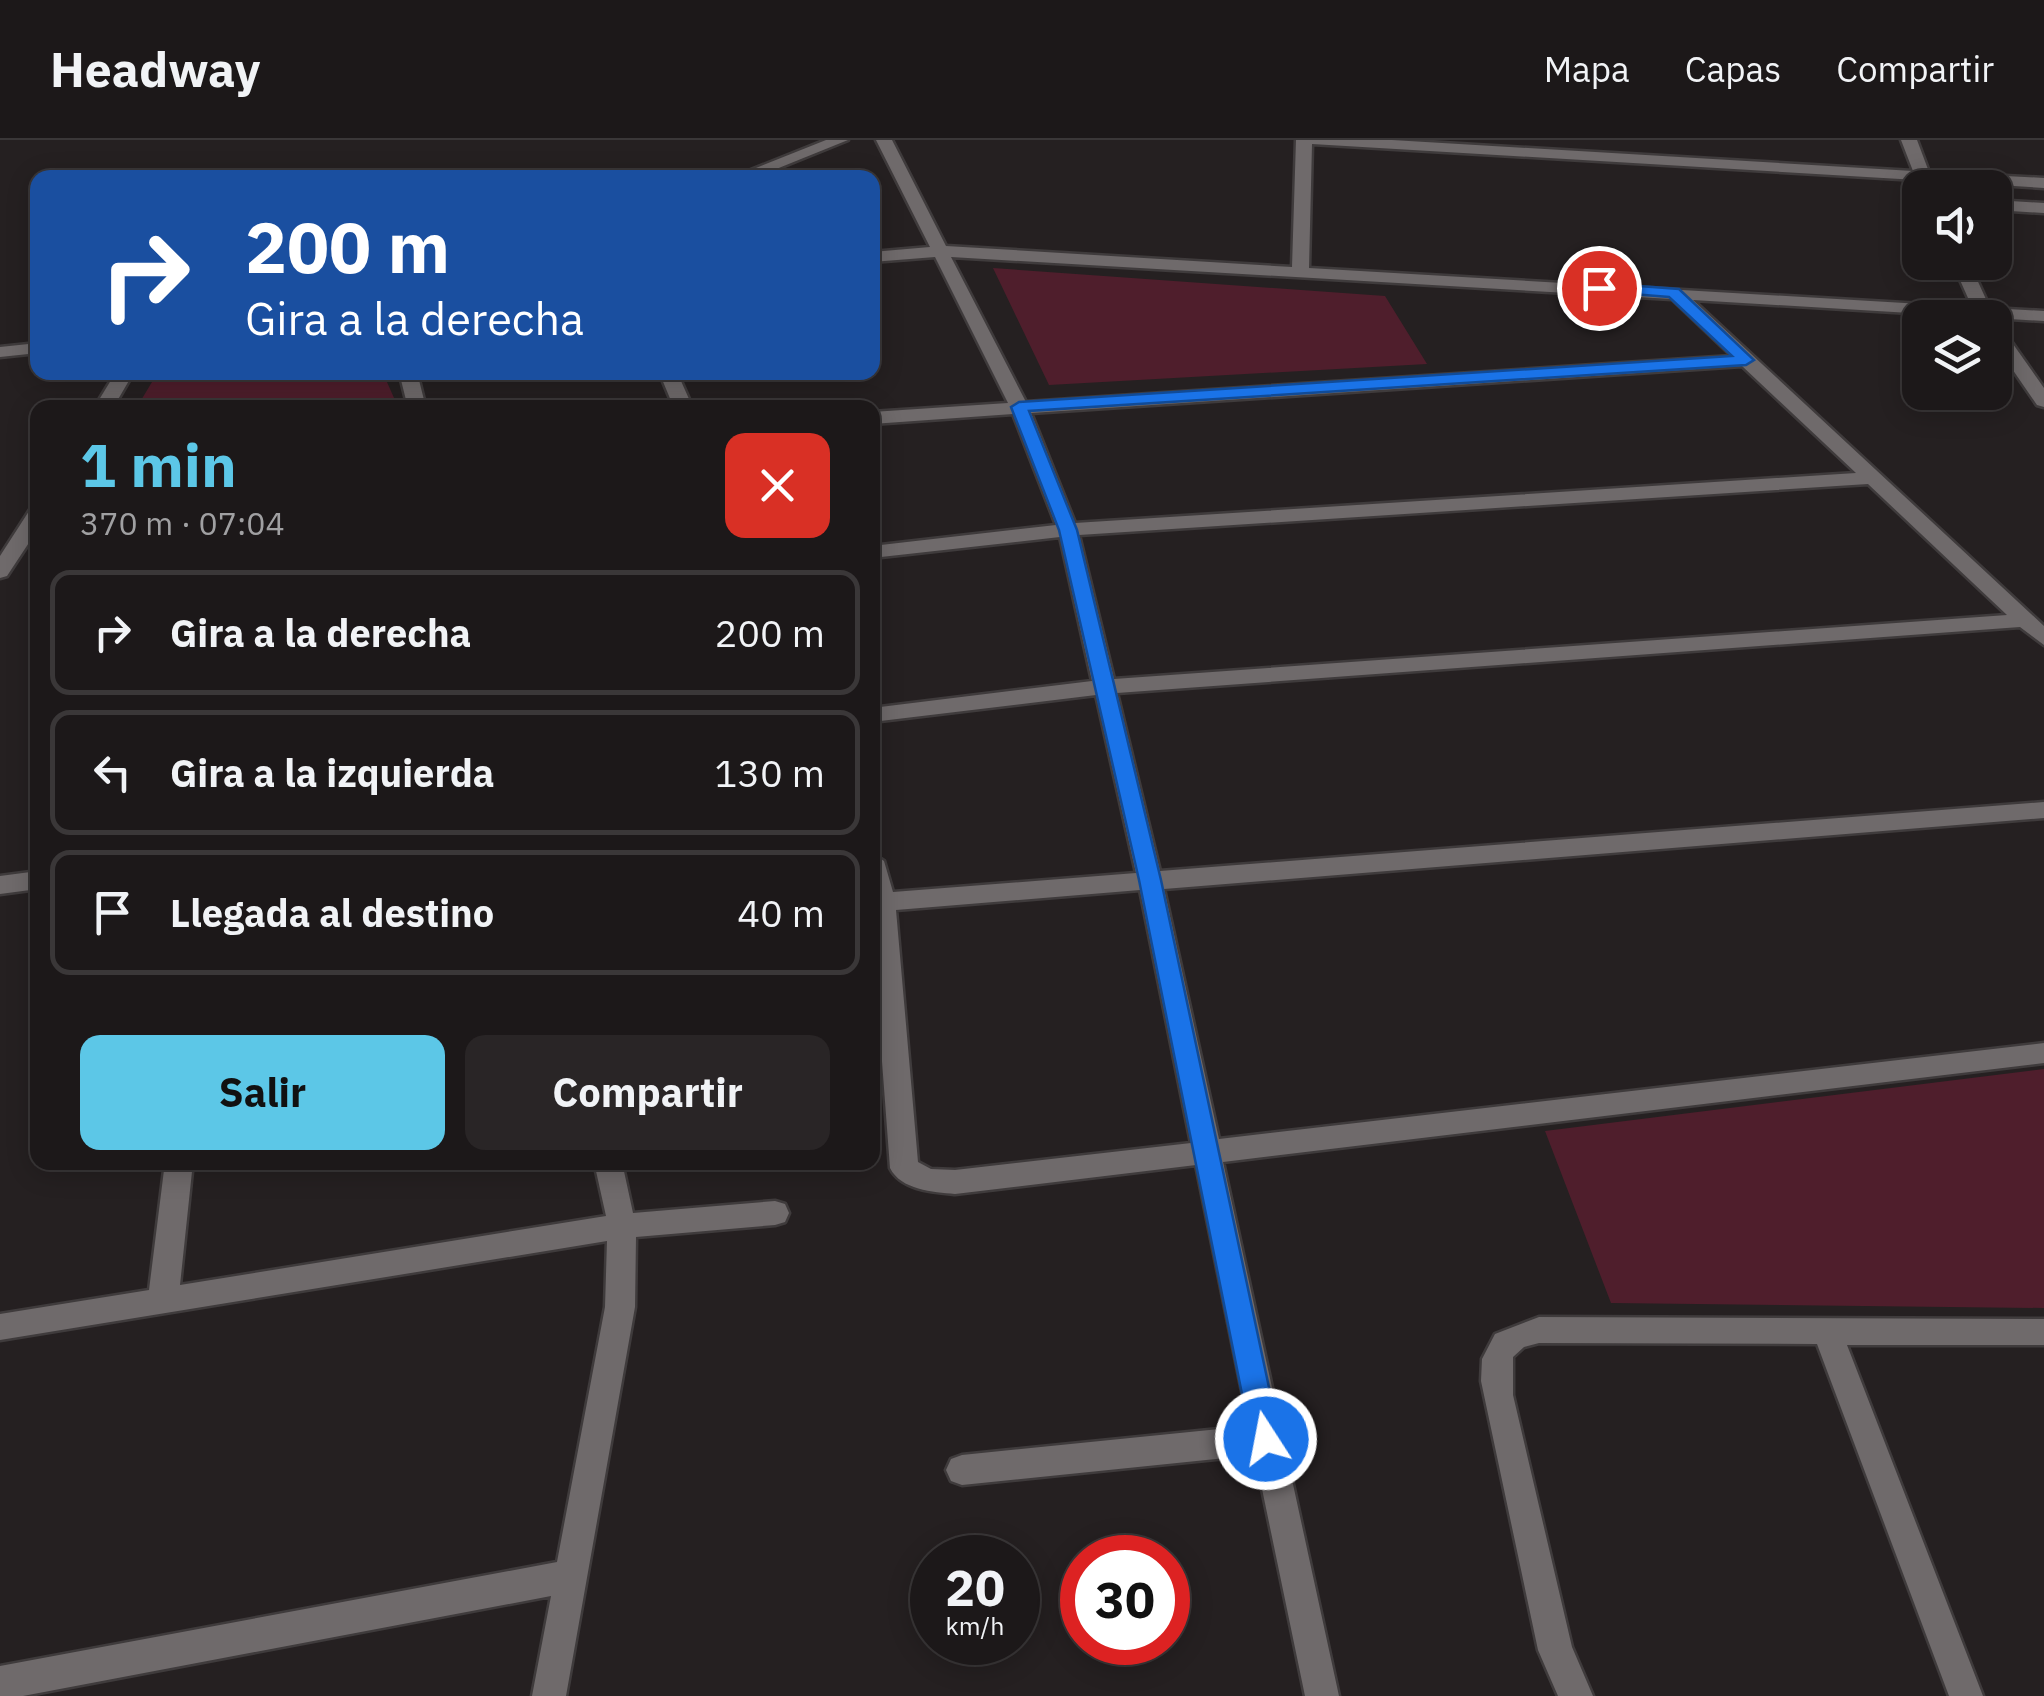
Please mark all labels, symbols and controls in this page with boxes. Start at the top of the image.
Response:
text: Headway [50,38,260,100]
text: Mapa [1544,46,1630,92]
text: Capas [1685,46,1781,92]
text: Compartir [1836,46,1994,92]
map controls [1902,170,2012,410]
button: sound [1902,170,2012,280]
text: 200 m [245,201,450,292]
icon: right [80,210,210,340]
pin [1557,246,1642,331]
icon: arrive [1572,261,1627,316]
text: Gira a la derecha [245,289,584,347]
button: layers [1902,300,2012,410]
text: 1 min [80,425,237,504]
button: close [725,433,830,538]
text: 370 m · 07:04 [80,502,285,544]
icon: right [85,605,140,660]
text: Gira a la derecha [170,608,471,657]
text: 200 m [714,608,825,657]
icon: left [85,745,140,800]
text: Gira a la izquierda [170,748,494,797]
text: 130 m [714,748,825,797]
icon: arrive [85,885,140,940]
text: Llegada al destino [170,888,494,937]
text: 40 m [737,888,825,937]
button: Salir [80,1035,445,1150]
button: Compartir [465,1035,830,1150]
position arrow [1214,1387,1318,1491]
speed limit sign: 30 [1060,1535,1190,1665]
text: 20 [945,1555,1005,1620]
text: km/h [946,1609,1004,1642]

